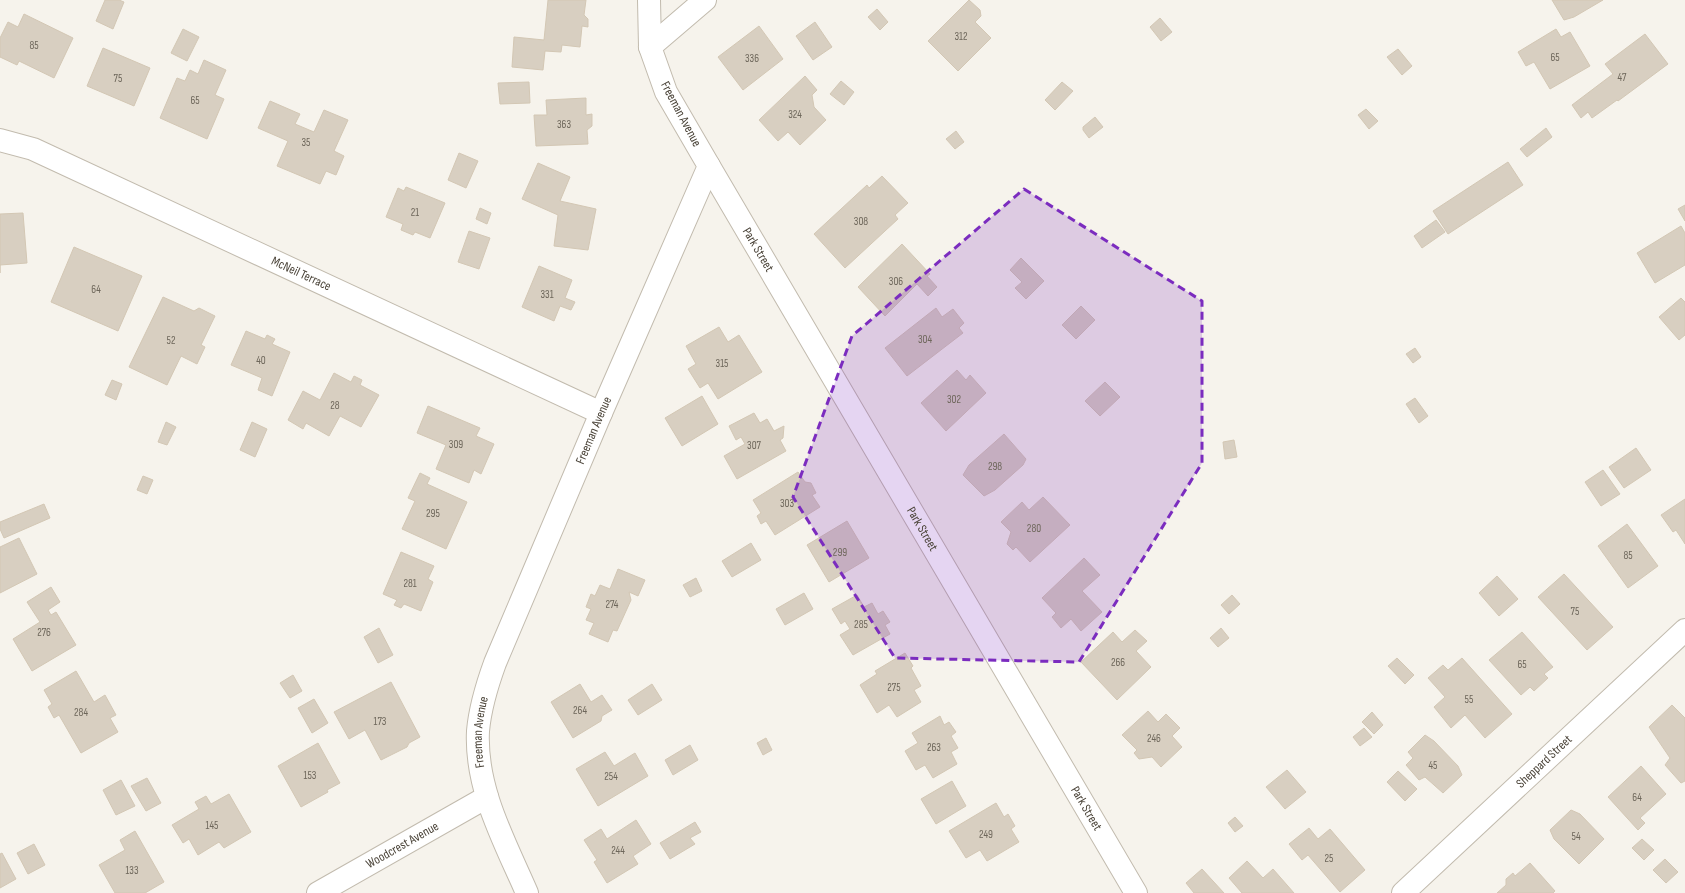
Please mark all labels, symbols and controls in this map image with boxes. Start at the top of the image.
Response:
house number: 312 [954,30,968,43]
house number: 85 [29,39,39,52]
house number: 65 [1550,51,1560,64]
house number: 336 [745,52,759,65]
house number: 47 [1618,71,1627,84]
house number: 75 [114,72,122,85]
street label: Freeman Avenue [657,79,705,149]
house number: 65 [190,94,200,107]
house number: 324 [788,108,802,121]
house number: 363 [557,118,571,131]
house number: 35 [301,136,311,149]
house number: 21 [411,206,419,219]
house number: 308 [854,215,868,228]
street label: Park Street [739,225,777,275]
street label: McNeil Terrace [269,253,334,294]
house number: 306 [889,275,903,288]
house number: 64 [91,283,101,296]
house number: 331 [540,288,554,301]
house number: 304 [918,333,932,346]
house number: 52 [167,334,176,347]
house number: 40 [256,354,266,367]
house number: 315 [716,357,728,370]
house number: 302 [947,393,961,406]
street label: Freeman Avenue [572,394,615,466]
house number: 28 [330,399,340,412]
house number: 309 [449,438,463,451]
house number: 307 [747,439,762,452]
house number: 298 [988,460,1002,473]
house number: 303 [780,497,794,510]
street label: Park Street [903,504,941,554]
house number: 295 [426,507,440,520]
house number: 280 [1027,522,1041,535]
house number: 299 [833,546,847,559]
house number: 85 [1623,549,1633,562]
house number: 281 [403,577,417,590]
house number: 274 [606,598,619,611]
house number: 75 [1571,605,1579,618]
house number: 285 [854,618,868,631]
house number: 276 [37,626,51,639]
house number: 266 [1111,656,1125,669]
house number: 65 [1517,658,1527,671]
house number: 275 [887,681,901,694]
house number: 55 [1465,693,1473,706]
street label: Freeman Avenue [470,695,492,769]
house number: 264 [573,704,587,717]
house number: 284 [74,706,88,719]
house number: 173 [374,715,387,728]
street label: Sheppard Street [1513,731,1575,791]
house number: 246 [1147,732,1161,745]
house number: 263 [927,741,941,754]
house number: 45 [1428,759,1438,772]
house number: 153 [304,769,317,782]
house number: 254 [604,770,618,783]
street label: Park Street [1067,783,1106,833]
house number: 64 [1632,791,1642,804]
street label: Woodcrest Avenue [363,818,441,872]
house number: 145 [206,819,218,832]
house number: 249 [979,828,993,841]
house number: 54 [1571,830,1581,843]
house number: 244 [611,844,625,857]
house number: 25 [1325,852,1333,865]
house number: 133 [125,864,139,877]

